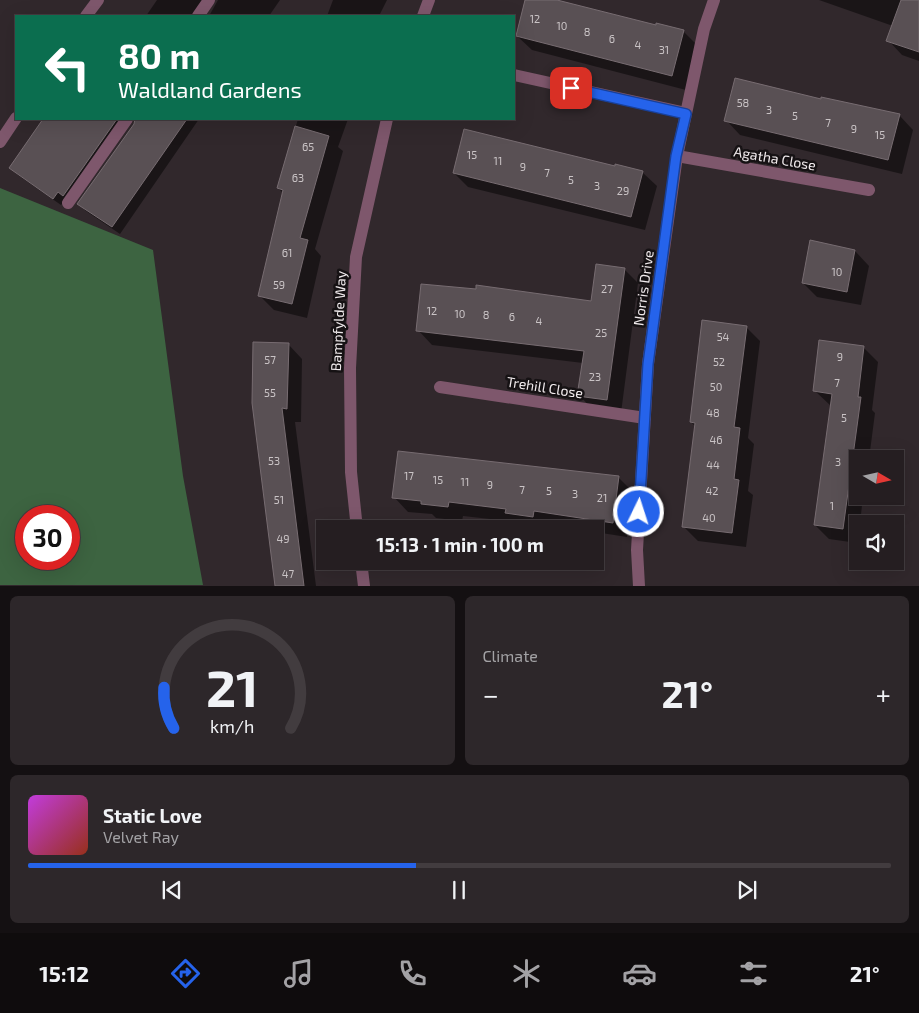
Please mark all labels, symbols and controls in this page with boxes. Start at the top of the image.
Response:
house number: 12 [530,12,540,25]
house number: 10 [556,19,568,32]
house number: 8 [584,25,590,38]
house number: 6 [609,32,615,45]
text: 80 m [118,34,200,76]
icon: left [35,35,100,100]
house number: 4 [635,38,642,51]
house number: 31 [659,43,669,56]
pin [550,67,592,109]
icon: arrive [557,74,585,102]
text: Waldland Gardens [118,76,302,102]
house number: 58 [737,96,749,109]
house number: 3 [766,103,772,116]
house number: 5 [792,109,798,122]
house number: 7 [825,116,831,129]
house number: 9 [851,122,857,135]
house number: 15 [875,128,885,141]
house number: 65 [302,140,314,153]
street label: Agatha Close [733,142,817,174]
house number: 15 [467,148,477,161]
house number: 11 [494,154,502,167]
house number: 9 [520,160,526,173]
house number: 7 [544,166,550,179]
house number: 63 [292,171,304,184]
house number: 5 [568,173,574,186]
house number: 3 [594,179,600,192]
house number: 29 [617,184,629,197]
house number: 61 [282,246,292,259]
street label: Norris Drive [629,249,657,327]
house number: 10 [831,265,843,278]
street label: Bampfylde Way [327,270,349,372]
house number: 59 [273,278,285,291]
house number: 27 [601,282,613,295]
house number: 12 [427,304,437,317]
house number: 10 [454,307,466,320]
house number: 8 [483,308,489,321]
house number: 6 [509,310,515,323]
house number: 4 [536,314,543,327]
house number: 25 [595,326,607,339]
house number: 54 [717,330,730,343]
house number: 9 [837,350,843,363]
house number: 57 [264,353,276,366]
house number: 52 [713,355,725,368]
house number: 23 [589,370,601,383]
street label: Trehill Close [506,373,584,401]
house number: 7 [834,376,840,389]
house number: 50 [710,380,722,393]
house number: 55 [264,386,276,399]
house number: 48 [706,406,720,419]
house number: 5 [841,411,847,424]
house number: 46 [709,433,723,446]
north arrow [849,450,904,505]
map controls [849,450,904,570]
house number: 53 [268,454,280,467]
house number: 3 [835,455,841,468]
house number: 44 [706,458,720,471]
house number: 17 [404,469,414,482]
house number: 15 [433,473,443,486]
house number: 11 [461,475,469,488]
house number: 9 [487,478,493,491]
house number: 7 [519,483,525,496]
house number: 5 [546,484,552,497]
house number: 42 [706,484,718,497]
position arrow [612,485,664,537]
house number: 3 [572,487,578,500]
house number: 21 [597,491,607,504]
house number: 51 [274,493,284,506]
house number: 1 [830,499,834,512]
speed limit sign: 30 [15,505,80,570]
house number: 40 [702,511,716,524]
button: sound [849,515,904,570]
house number: 49 [276,532,290,545]
text: 15:13 · 1 min · 100 m [376,533,544,556]
house number: 47 [282,567,295,580]
text: Climate [483,646,538,665]
text: 21 [206,655,259,717]
text: 21° [661,670,713,716]
text: − [483,677,499,711]
text: + [876,677,891,711]
text: km/h [210,715,254,737]
text: Static Love [103,804,202,827]
text: Velvet Ray [103,827,179,846]
icon: previous [158,876,186,904]
icon: pause [445,876,473,904]
icon: next [733,876,761,904]
icon: directions [168,956,203,991]
icon: music [281,956,316,991]
icon: phone [395,956,430,991]
icon: climate [509,956,544,991]
icon: car [622,956,657,991]
icon: filters [736,956,771,991]
text: 15:12 [39,960,89,986]
text: 21° [850,960,880,986]

